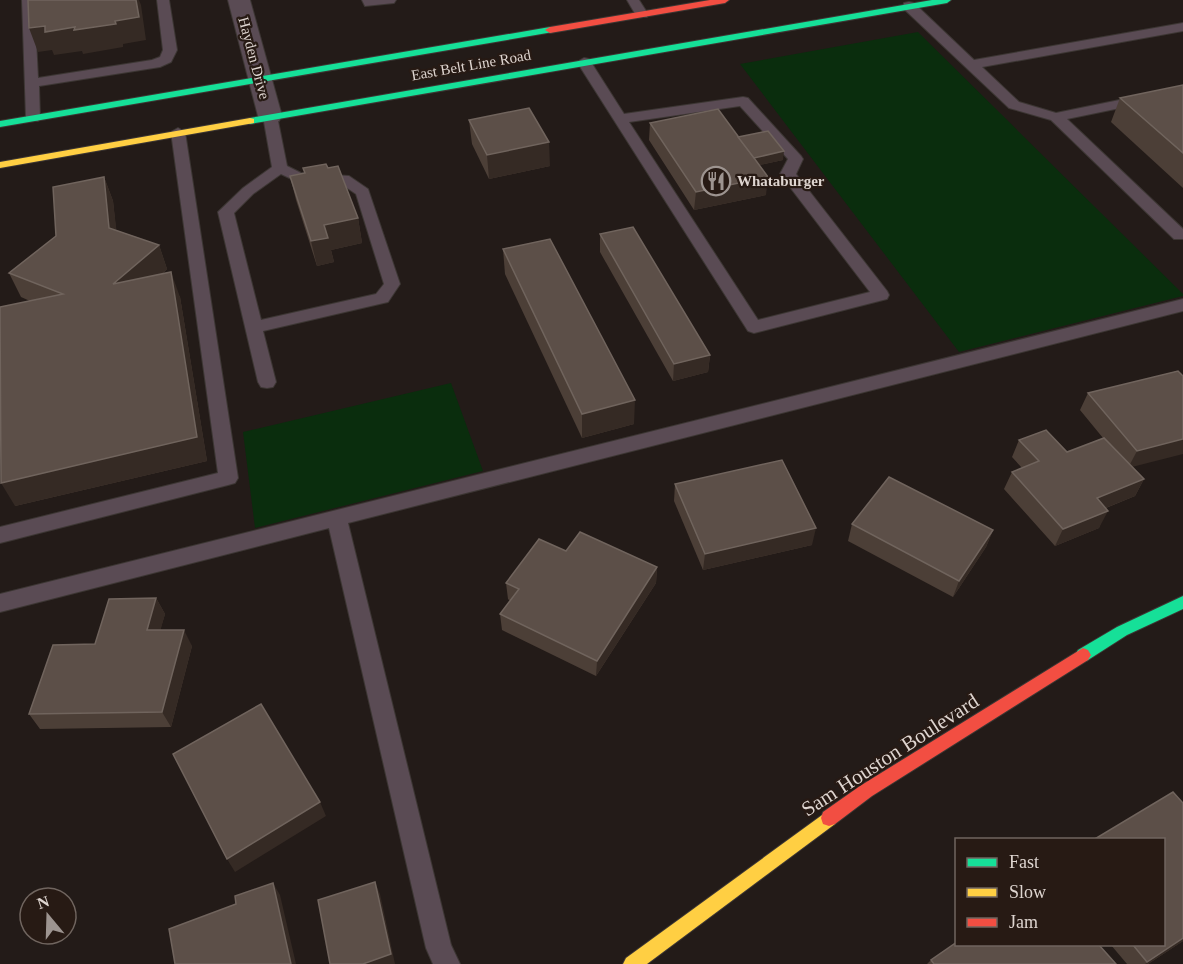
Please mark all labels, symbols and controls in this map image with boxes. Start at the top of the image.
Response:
street label: Hayden Drive [235,15,273,101]
street label: East Belt Line Road [410,47,533,83]
restaurant icon: Whataburger [700,165,732,197]
place label: Whataburger [737,173,825,189]
street label: Sam Houston Boulevard [797,688,984,821]
legend [955,838,1165,946]
text: Fast [1009,852,1039,872]
text: Slow [1009,882,1046,902]
north arrow [18,886,78,946]
text: N [35,892,52,912]
text: Jam [1009,912,1038,932]

